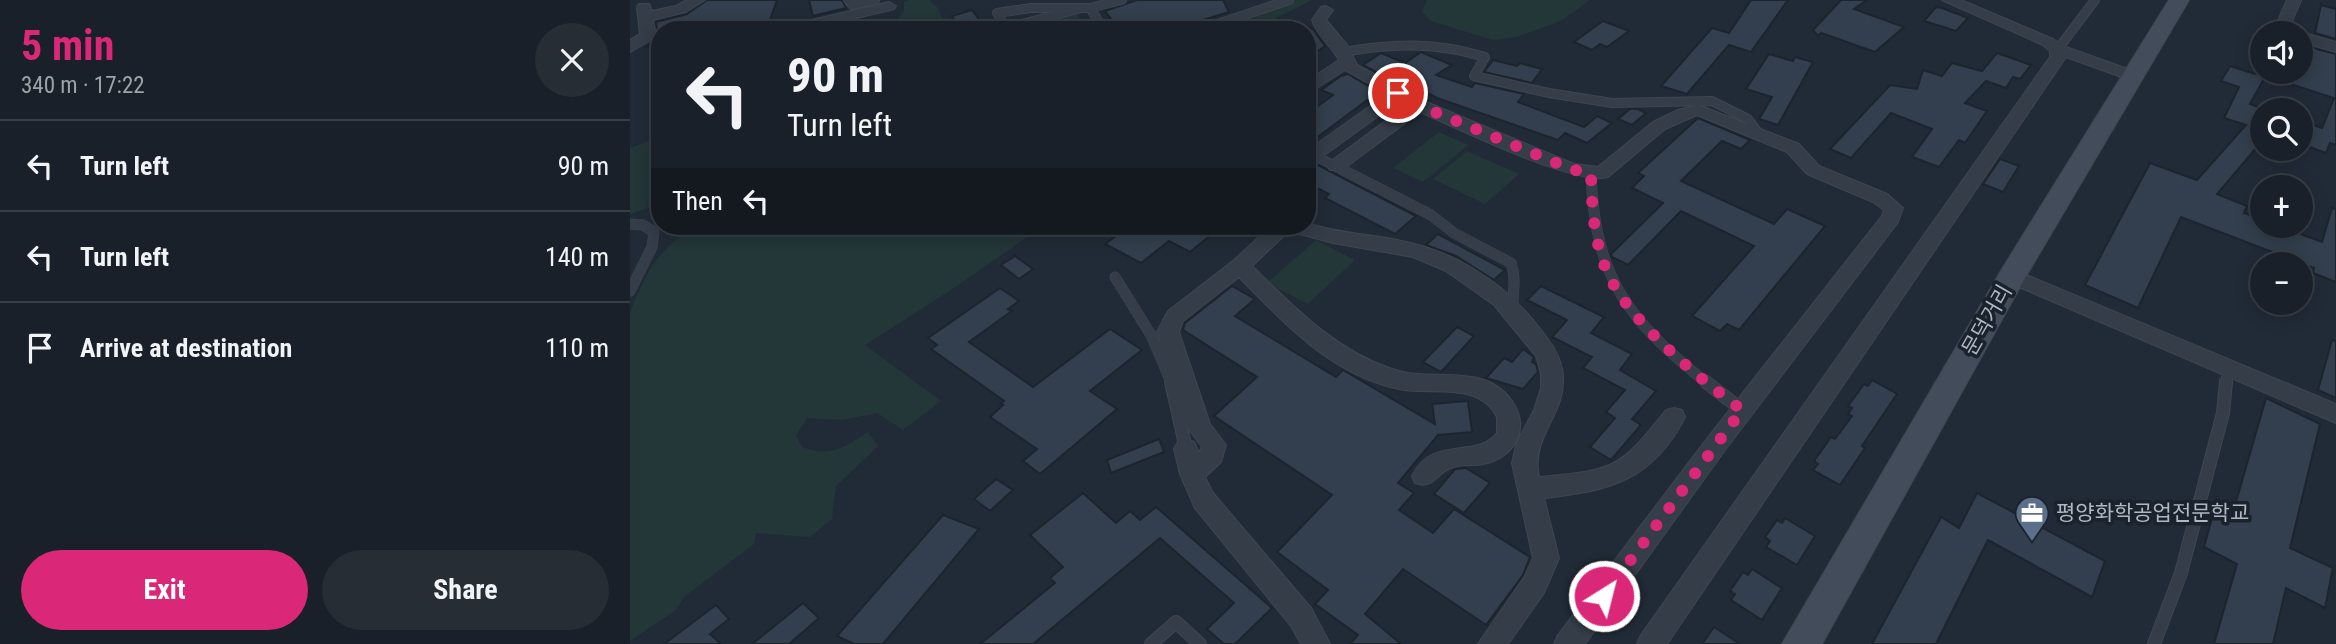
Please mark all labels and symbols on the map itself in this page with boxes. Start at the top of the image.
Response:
pin [1368,63,1428,123]
street label: 문덕거리 [1957,281,2017,359]
office icon: 평양화학공업전문학교 [2013,494,2051,543]
place label: 평양화학공업전문학교 [2056,501,2249,525]
position arrow [1567,559,1641,633]

